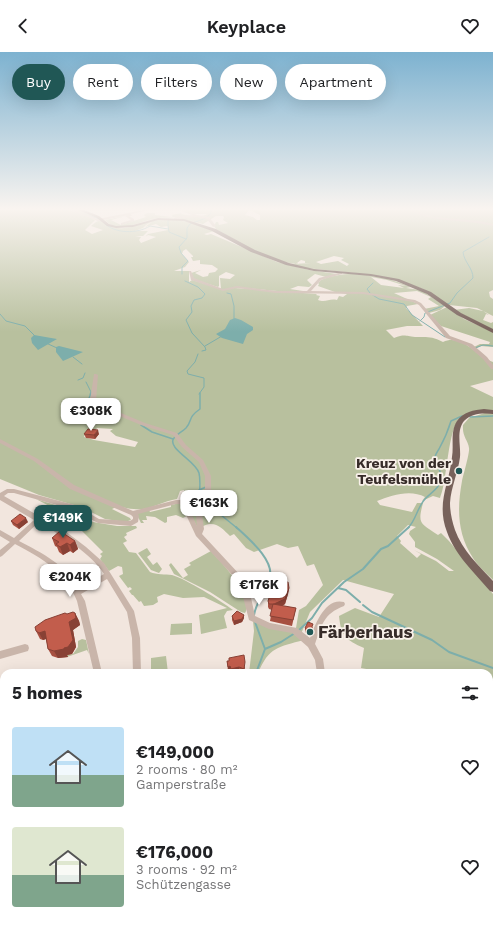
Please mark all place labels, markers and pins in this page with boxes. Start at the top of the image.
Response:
pin: €308K [63,398,119,432]
place label: Kreuz von der Teufelsmühle [356,455,451,487]
marker: Kreuz von der Teufelsmühle [454,466,464,476]
pin: €163K [181,490,237,524]
pin: €149K [35,505,91,539]
pin: €204K [42,564,98,598]
pin: €176K [231,572,287,606]
place label: Färberhaus [318,622,413,642]
marker: Färberhaus [305,627,315,637]

